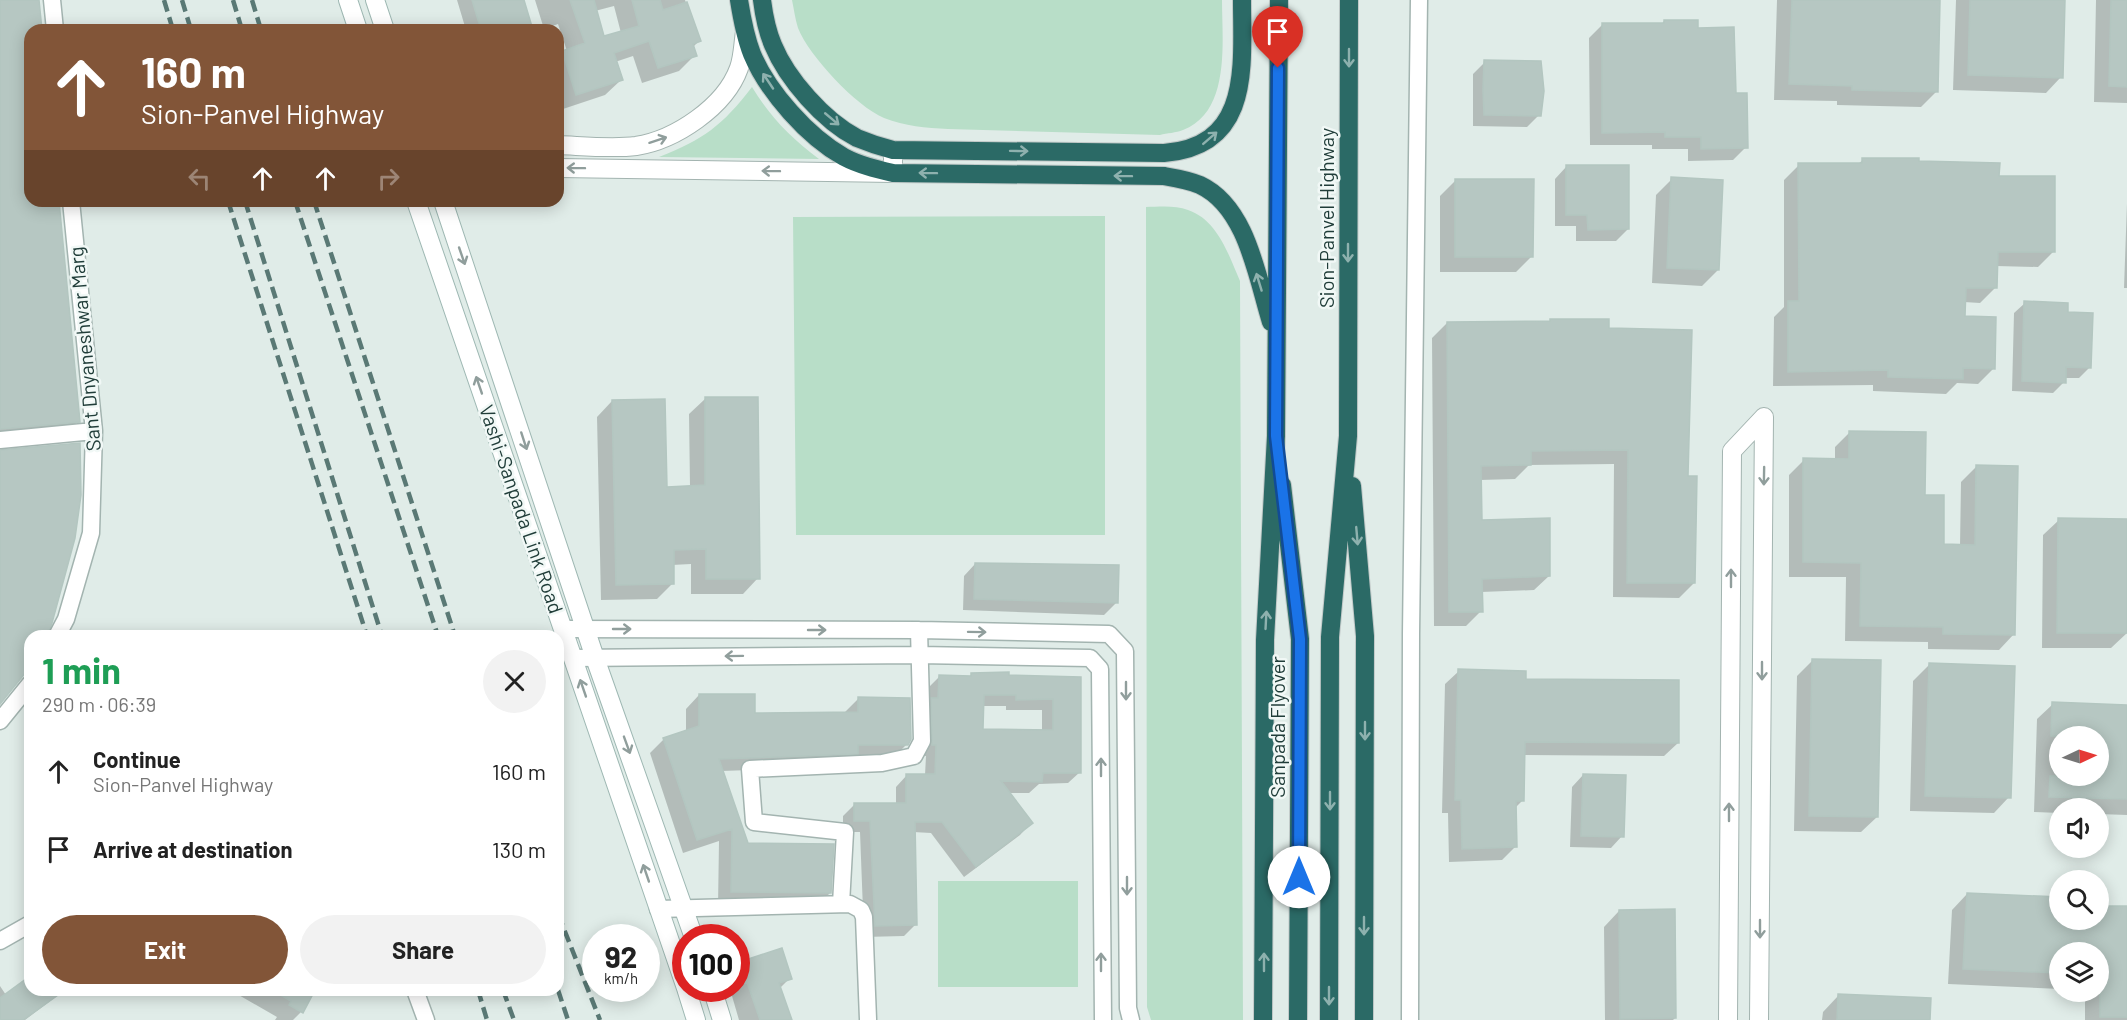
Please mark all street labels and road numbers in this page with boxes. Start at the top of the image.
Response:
street label: Sion-Panvel Highway [1314,128,1338,308]
street label: Sant Dnyaneshwar Marg [63,246,105,452]
street label: Vashi-Sanpada Link Road [475,402,569,616]
street label: Sanpada Flyover [1265,656,1289,798]

